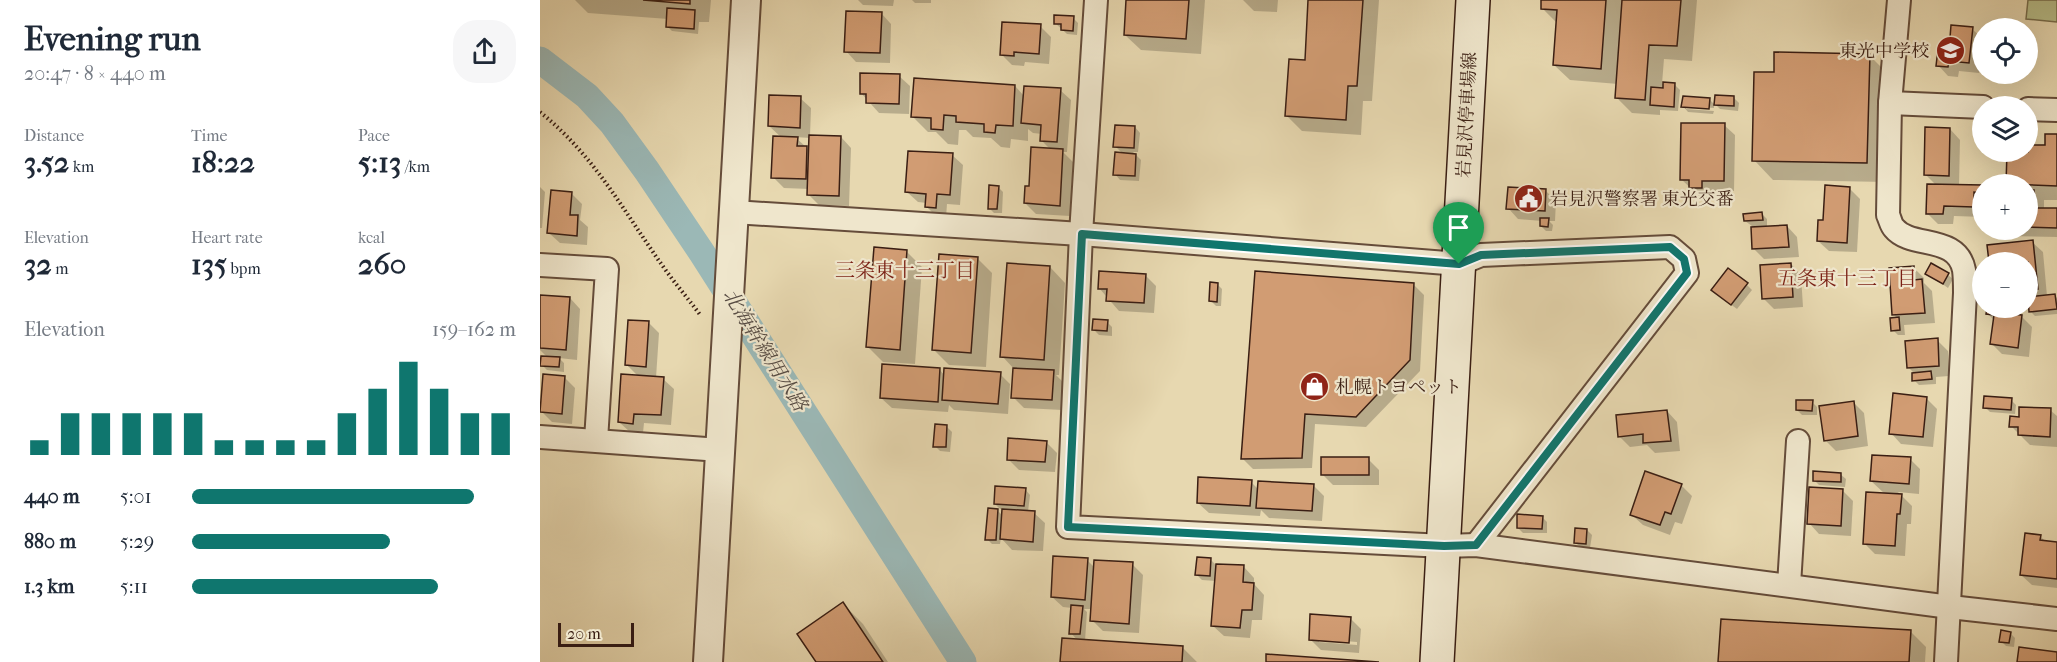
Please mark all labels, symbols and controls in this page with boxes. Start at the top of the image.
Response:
map controls [1972,18,2038,318]
button: locate [1972,18,2038,84]
text: Evening run [24,20,201,59]
button: share [453,20,516,83]
school or university icon: 東光中学校 [1934,35,1966,67]
place label: 東光中学校 [1839,41,1929,62]
street label: 岩見沢停車場線 [1453,52,1481,178]
text: 20:47 · 8 × 440 m [24,62,166,85]
button: layers [1972,96,2038,162]
text: Distance [24,126,84,145]
text: Time [191,126,227,145]
text: Pace [358,126,390,145]
text: 3.52 [24,145,69,180]
text: 18:22 [191,145,255,180]
text: 5:13 [358,145,401,180]
text: km [69,157,94,176]
text: /km [401,157,430,176]
button: + [1972,174,2038,240]
public building icon: 岩見沢警察署 東光交番 [1513,183,1545,215]
place label: 岩見沢警察署 東光交番 [1550,189,1734,210]
pin [1433,202,1484,264]
icon: arrive [1442,211,1475,244]
text: Elevation [24,228,89,247]
text: Heart rate [191,228,263,247]
text: kcal [358,228,385,247]
text: 32 [24,247,52,282]
text: 135 [191,247,227,282]
text: 260 [358,247,406,282]
button: − [1972,252,2038,318]
text: m [52,259,68,278]
text: bpm [227,259,261,278]
district label: 三条東十三丁目 [835,259,975,282]
district label: 五条東十三丁目 [1777,267,1917,290]
water label: 北海幹線用水路 [718,285,813,417]
text: Elevation [24,318,105,341]
text: 159–162 m [432,318,516,341]
shop icon: 札幌トヨペット [1299,371,1331,403]
place label: 札幌トヨペット [1336,377,1462,398]
text: 440 m [24,485,80,508]
text: 5:01 [120,485,152,508]
text: 880 m [24,530,76,553]
text: 5:29 [120,530,154,553]
text: 1.3 km [24,575,74,598]
text: 5:11 [120,575,148,598]
scale bar [558,620,634,648]
text: 20 m [567,624,601,643]

